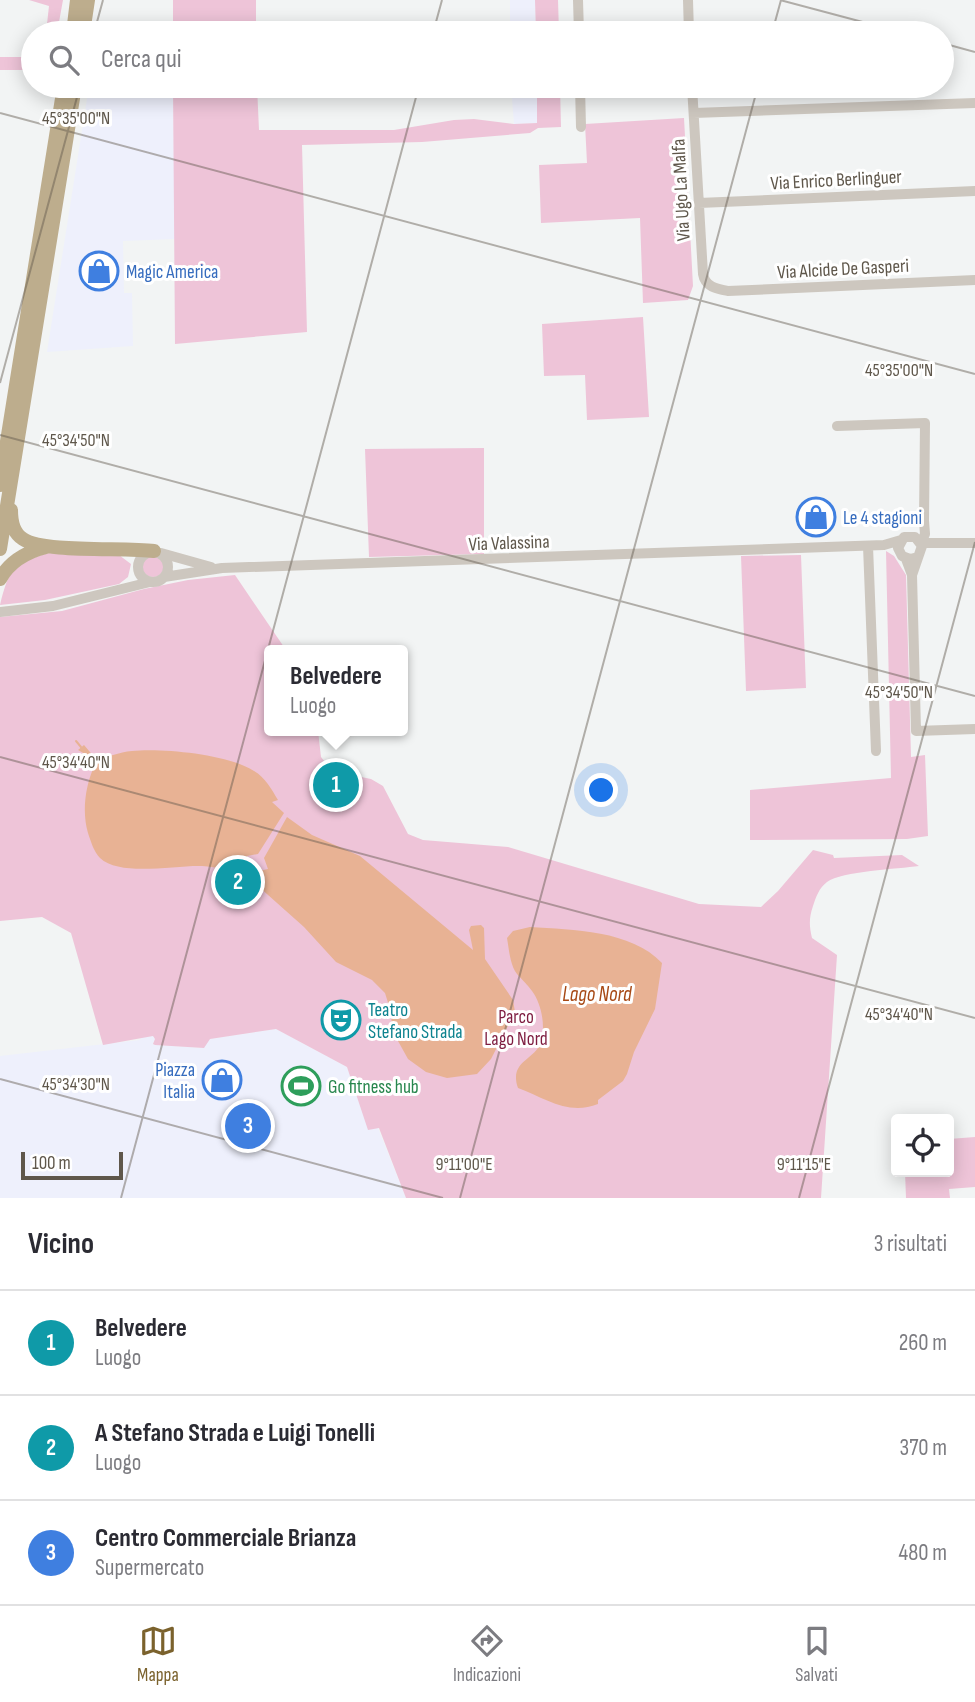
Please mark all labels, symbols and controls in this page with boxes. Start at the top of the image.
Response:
search box [21,21,954,98]
icon: search [45,41,83,79]
text: Cerca qui [101,44,182,75]
text: 45°35'00"N [42,108,110,129]
street label: Via Ugo La Malfa [667,138,696,242]
street label: Via Enrico Berlinguer [770,166,903,195]
shop icon: Magic America [78,250,120,292]
street label: Via Alcide De Gasperi [777,255,910,284]
place label: Magic America [126,261,218,284]
text: 45°35'00"N [865,360,933,381]
text: 45°34'50"N [42,430,110,451]
shop icon: Le 4 stagioni [795,496,837,538]
place label: Le 4 stagioni [843,507,922,530]
street label: Via Valassina [468,531,550,556]
popup [264,645,408,736]
text: Belvedere [290,661,382,692]
text: 45°34'50"N [865,682,933,703]
text: Luogo [290,692,336,720]
text: 45°34'40"N [42,752,110,773]
pin: 1 [313,759,359,811]
your location [584,773,618,807]
pin: 2 [215,856,261,908]
water label: Lago Nord [562,982,633,1007]
theatre icon: Teatro Stefano Strada [320,999,362,1041]
place label: Teatro Stefano Strada [368,999,463,1044]
text: 45°34'40"N [865,1004,933,1025]
park label: Parco Lago Nord [484,1006,548,1051]
place label: Piazza Italia [155,1059,195,1104]
shop icon: Piazza Italia [201,1059,243,1101]
sports icon: Go fitness hub [280,1065,322,1107]
text: 45°34'30"N [42,1074,110,1095]
place label: Go fitness hub [328,1076,419,1099]
pin: 3 [225,1100,271,1152]
map controls [891,1114,954,1177]
button: locate [891,1114,954,1177]
scale bar [21,1149,122,1181]
text: 100 m [32,1152,71,1175]
text: 9°11'00"E [435,1154,493,1175]
text: 9°11'15"E [777,1154,831,1175]
text: Vicino [28,1226,94,1262]
text: 3 risultati [874,1230,947,1258]
text: Belvedere [95,1313,187,1344]
text: 1 [46,1329,56,1357]
text: 260 m [899,1329,947,1357]
text: Luogo [95,1344,141,1372]
text: A Stefano Strada e Luigi Tonelli [95,1418,375,1449]
text: 2 [46,1434,56,1462]
text: 370 m [900,1434,947,1462]
text: Luogo [95,1449,141,1477]
text: Centro Commerciale Brianza [95,1523,356,1554]
text: 3 [46,1539,56,1567]
text: 480 m [899,1539,947,1567]
text: Supermercato [95,1554,204,1582]
tab: Mappa [137,1622,179,1687]
tab: Indicazioni [453,1622,521,1687]
tab: Salvati [795,1622,838,1687]

